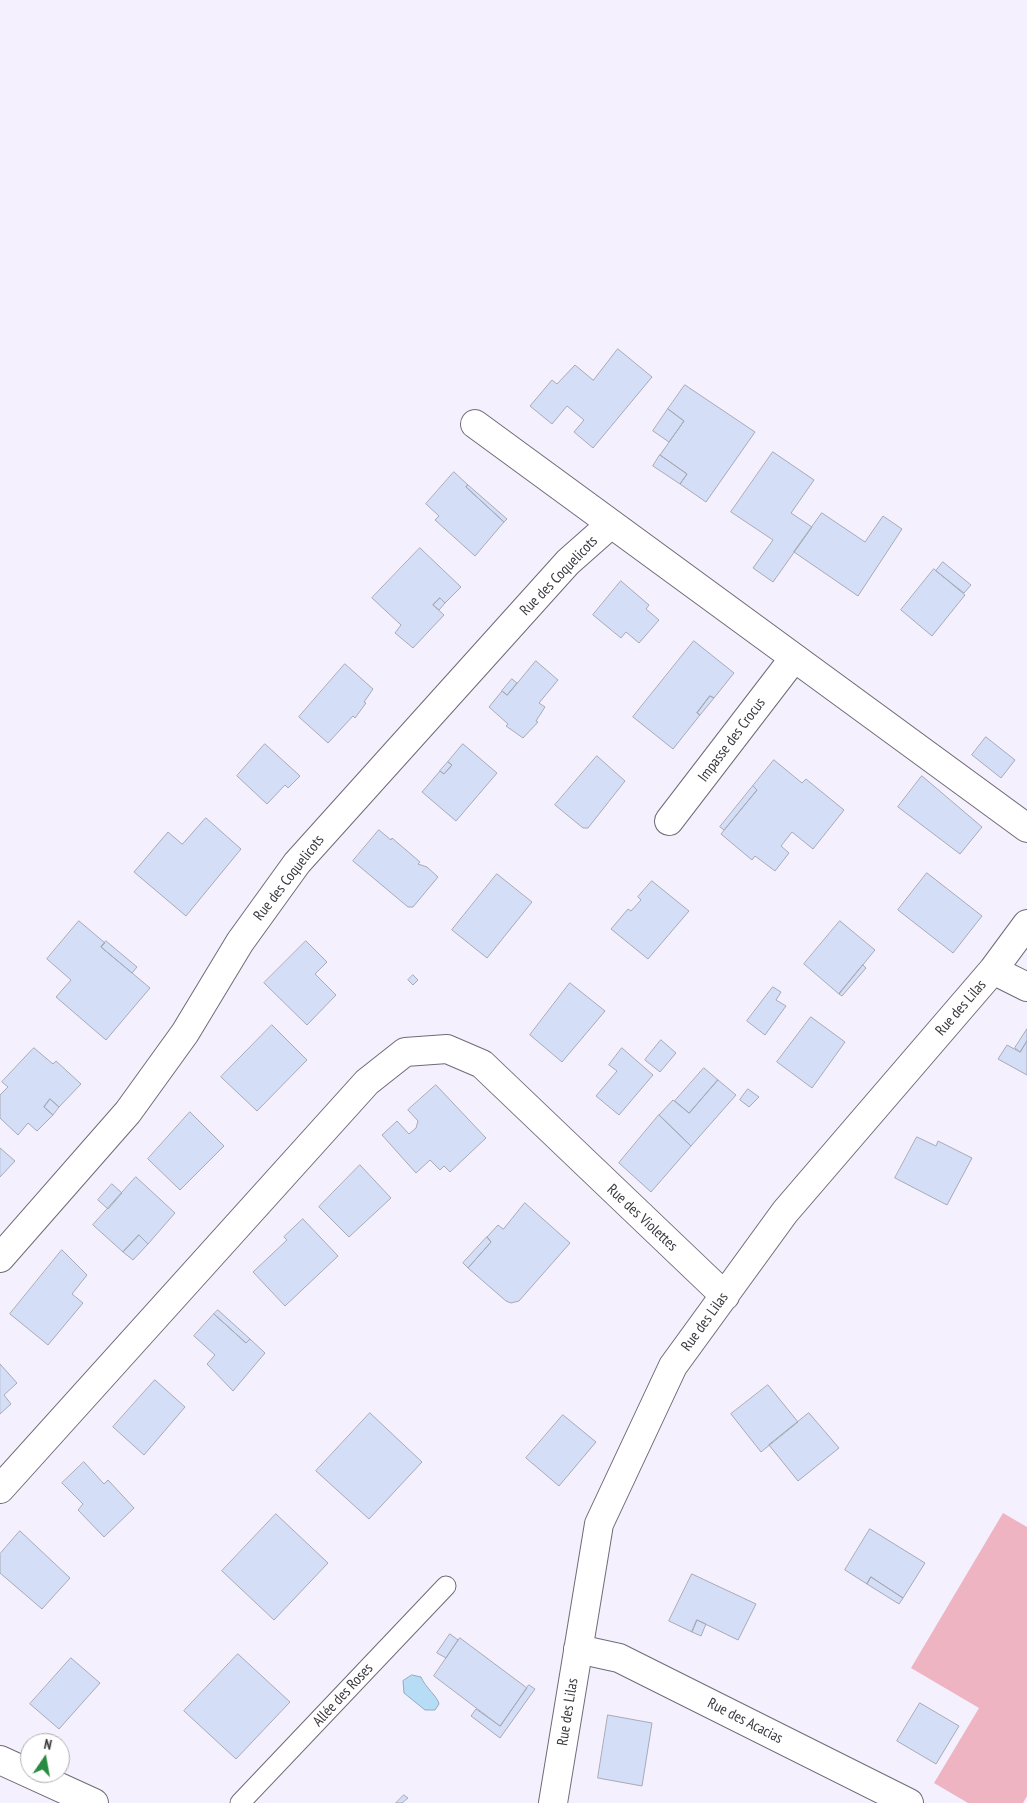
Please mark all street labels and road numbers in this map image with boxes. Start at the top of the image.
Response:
street label: Rue des Coquelicots [517,532,601,620]
street label: Impasse des Crocus [695,694,769,786]
street label: Rue des Coquelicots [250,832,328,924]
street label: Rue des Lilas [932,976,990,1040]
street label: Rue des Violettes [603,1181,681,1255]
street label: Rue des Lilas [678,1289,732,1355]
street label: Allée des Roses [309,1660,377,1730]
street label: Rue des Lilas [554,1677,582,1747]
street label: Rue des Acacias [704,1694,786,1748]

